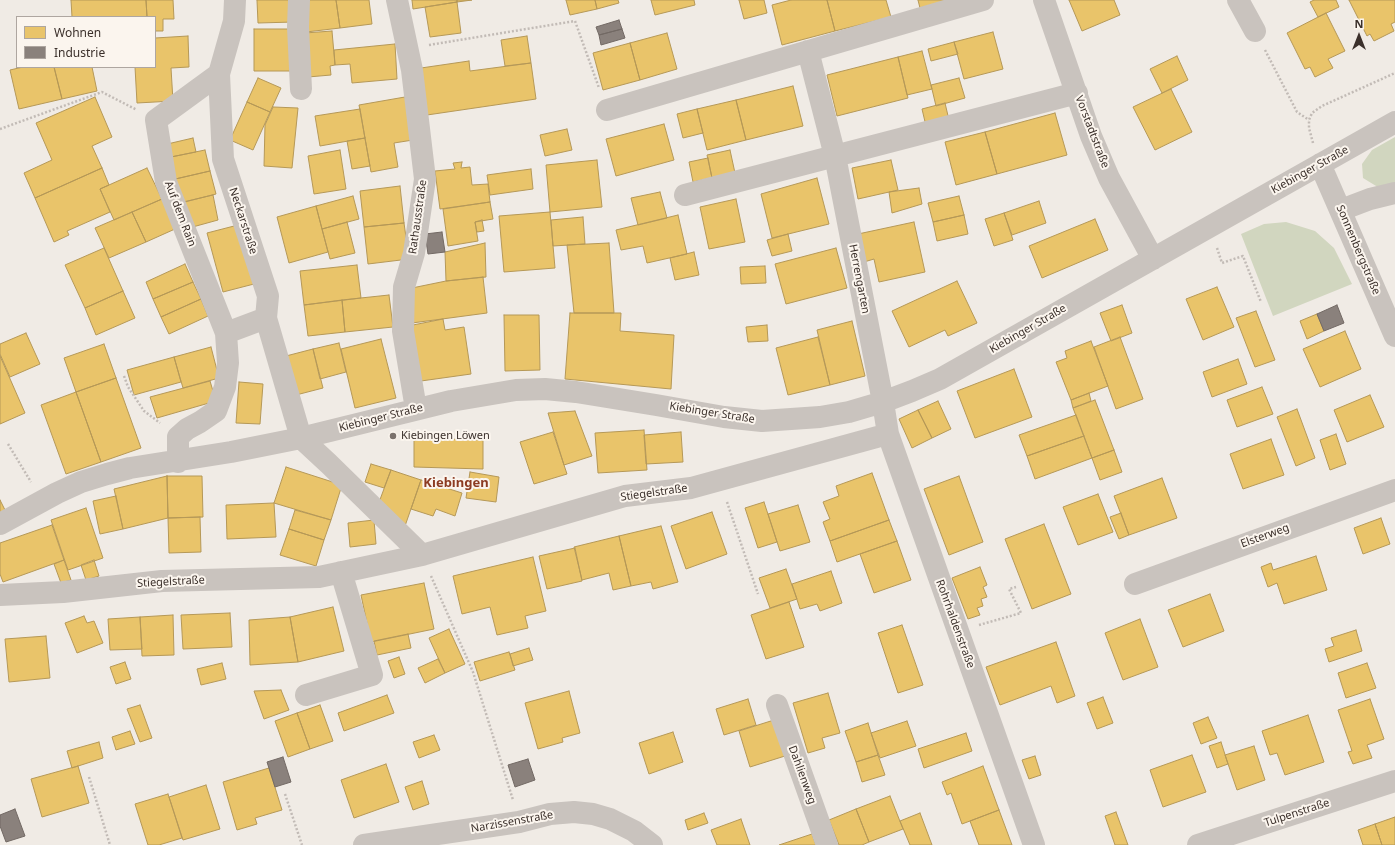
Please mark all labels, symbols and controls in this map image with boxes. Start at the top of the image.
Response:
legend [16,16,156,68]
north arrow [1339,16,1379,56]
text: N [1355,16,1363,31]
text: Wohnen [54,24,101,41]
text: Industrie [54,44,105,61]
street label: Vorstadtstraße [1072,94,1112,170]
street label: Kiebinger Straße [1269,143,1351,197]
street label: Auf dem Rain [161,179,199,249]
street label: Rathausstraße [406,179,430,255]
street label: Neckarstraße [226,186,260,256]
street label: Sonnenbergstraße [1333,203,1383,297]
street label: Herrengarten [846,243,872,315]
street label: Kiebinger Straße [987,302,1069,356]
street label: Kiebinger Straße [668,400,756,426]
street label: Kiebinger Straße [338,401,424,435]
place label: Kiebingen Löwen [401,429,490,443]
marker: Kiebingen Löwen [388,431,398,441]
district label: Kiebingen [423,475,489,491]
street label: Stiegelstraße [620,482,688,504]
street label: Elsterweg [1239,521,1291,551]
street label: Stiegelstraße [137,574,205,590]
street label: Rohrhaldenstraße [933,578,977,670]
street label: Dahlienweg [785,744,819,806]
street label: Tulpenstraße [1263,796,1331,830]
street label: Narzissenstraße [470,808,554,836]

